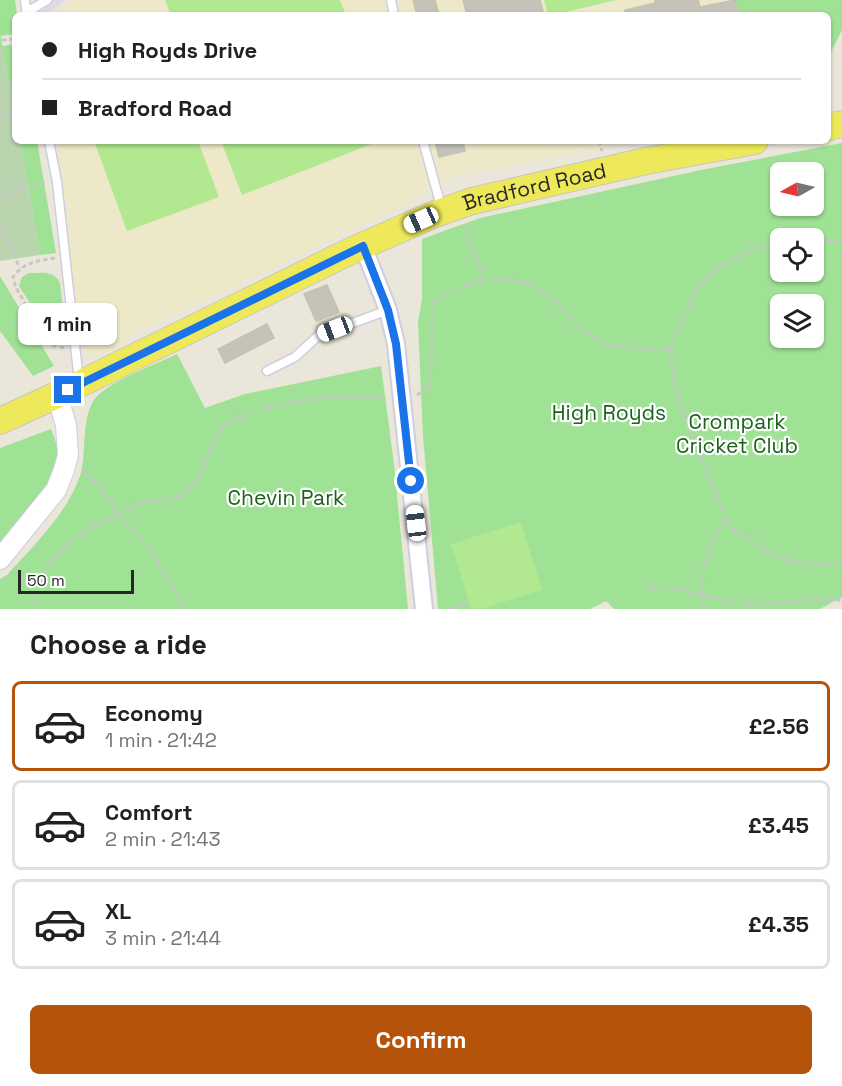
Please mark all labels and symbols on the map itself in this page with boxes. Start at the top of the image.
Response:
street label: Bradford Road [459,157,609,216]
north arrow [770,162,824,216]
car [401,204,441,236]
callout: 1 min [19,303,118,345]
car [315,314,355,344]
route end [54,376,81,403]
park label: High Royds [552,399,666,426]
park label: Crompark Cricket Club [676,408,798,459]
route start [397,467,424,494]
park label: Chevin Park [228,484,344,511]
car [405,504,427,542]
scale bar [18,567,134,594]

